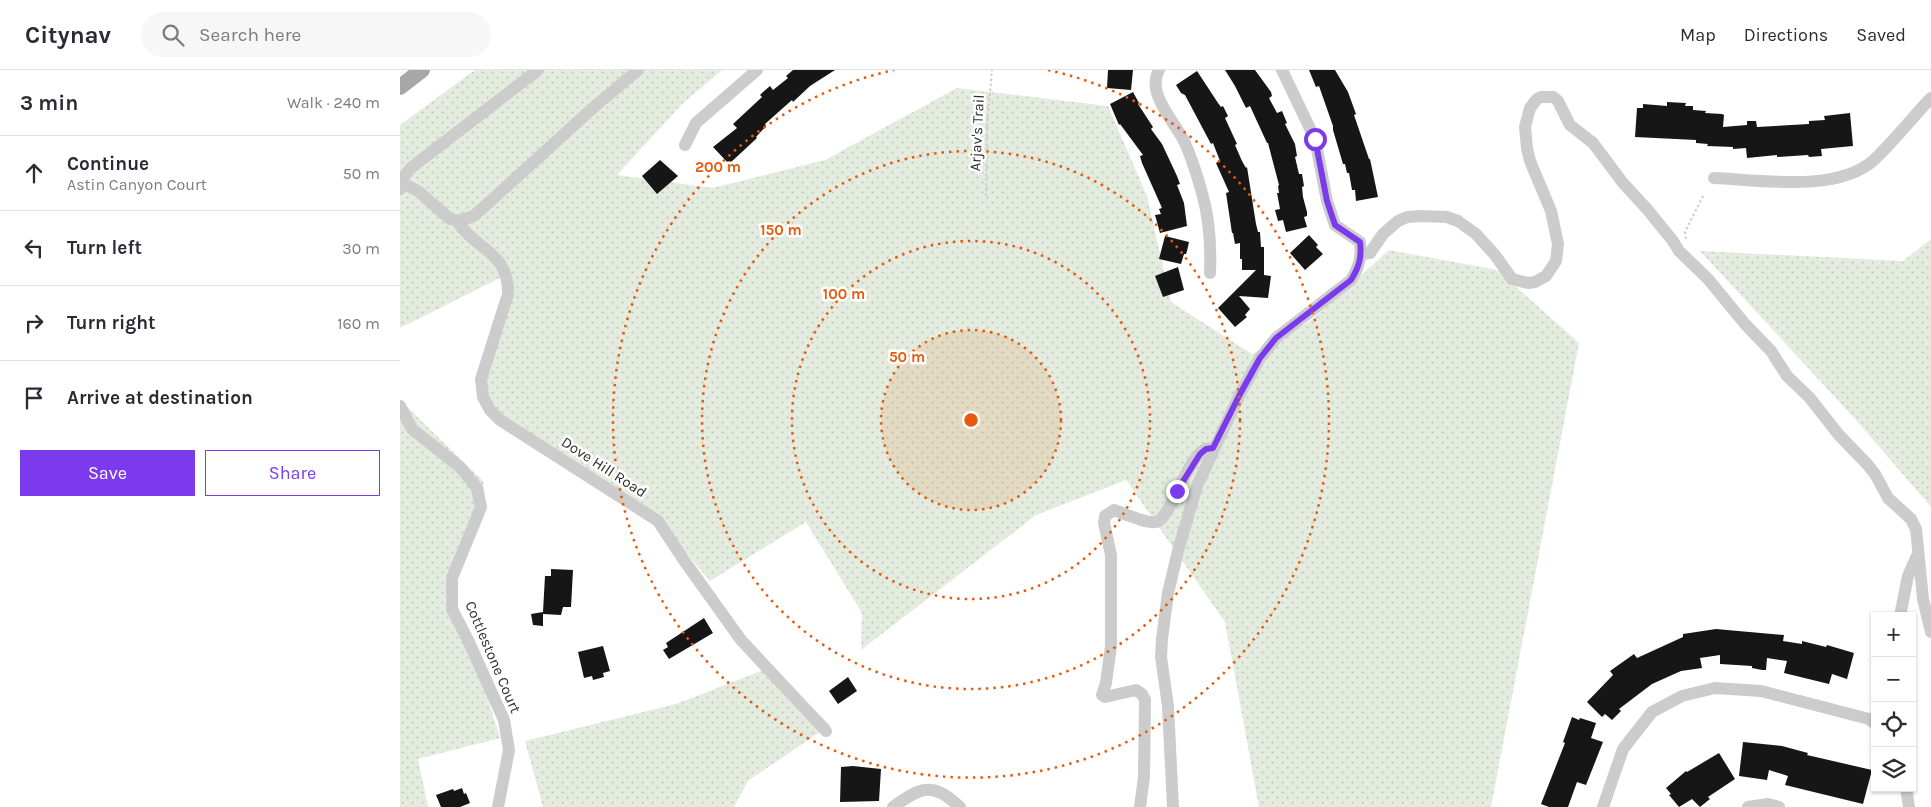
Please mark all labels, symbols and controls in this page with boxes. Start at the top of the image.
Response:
search box [141,12,491,57]
text: Citynav [25,21,111,49]
icon: search [159,21,187,49]
text: Search here [199,24,301,46]
text: Map [1680,24,1716,46]
text: Directions [1744,24,1828,46]
text: Saved [1856,24,1906,46]
text: 3 min [20,91,78,115]
text: Walk · 240 m [287,93,380,112]
street label: Arjav's Trail [966,94,988,172]
route start [1304,128,1327,151]
text: Continue [67,153,149,175]
text: 200 m [695,158,741,176]
icon: ahead [20,159,48,187]
text: 50 m [343,164,380,183]
text: Astin Canyon Court [67,175,207,194]
text: 150 m [760,221,802,239]
icon: left [20,234,48,262]
text: Turn left [67,237,142,259]
text: 30 m [342,239,380,258]
text: 100 m [823,285,865,303]
icon: right [20,309,48,337]
text: Turn right [67,312,156,334]
text: 160 m [337,314,380,333]
text: 50 m [889,348,925,366]
icon: arrive [20,384,48,412]
text: Arrive at destination [67,387,253,409]
centre of rings [962,411,980,429]
street label: Dove Hill Road [558,433,650,501]
button: Save [20,450,195,496]
button: Share [205,450,380,496]
route end [1166,480,1189,503]
street label: Cottlestone Court [461,598,525,716]
map controls [1871,612,1916,792]
button: + [1871,612,1916,657]
button: − [1871,657,1916,702]
button: locate [1871,702,1916,747]
button: layers [1871,747,1916,792]

